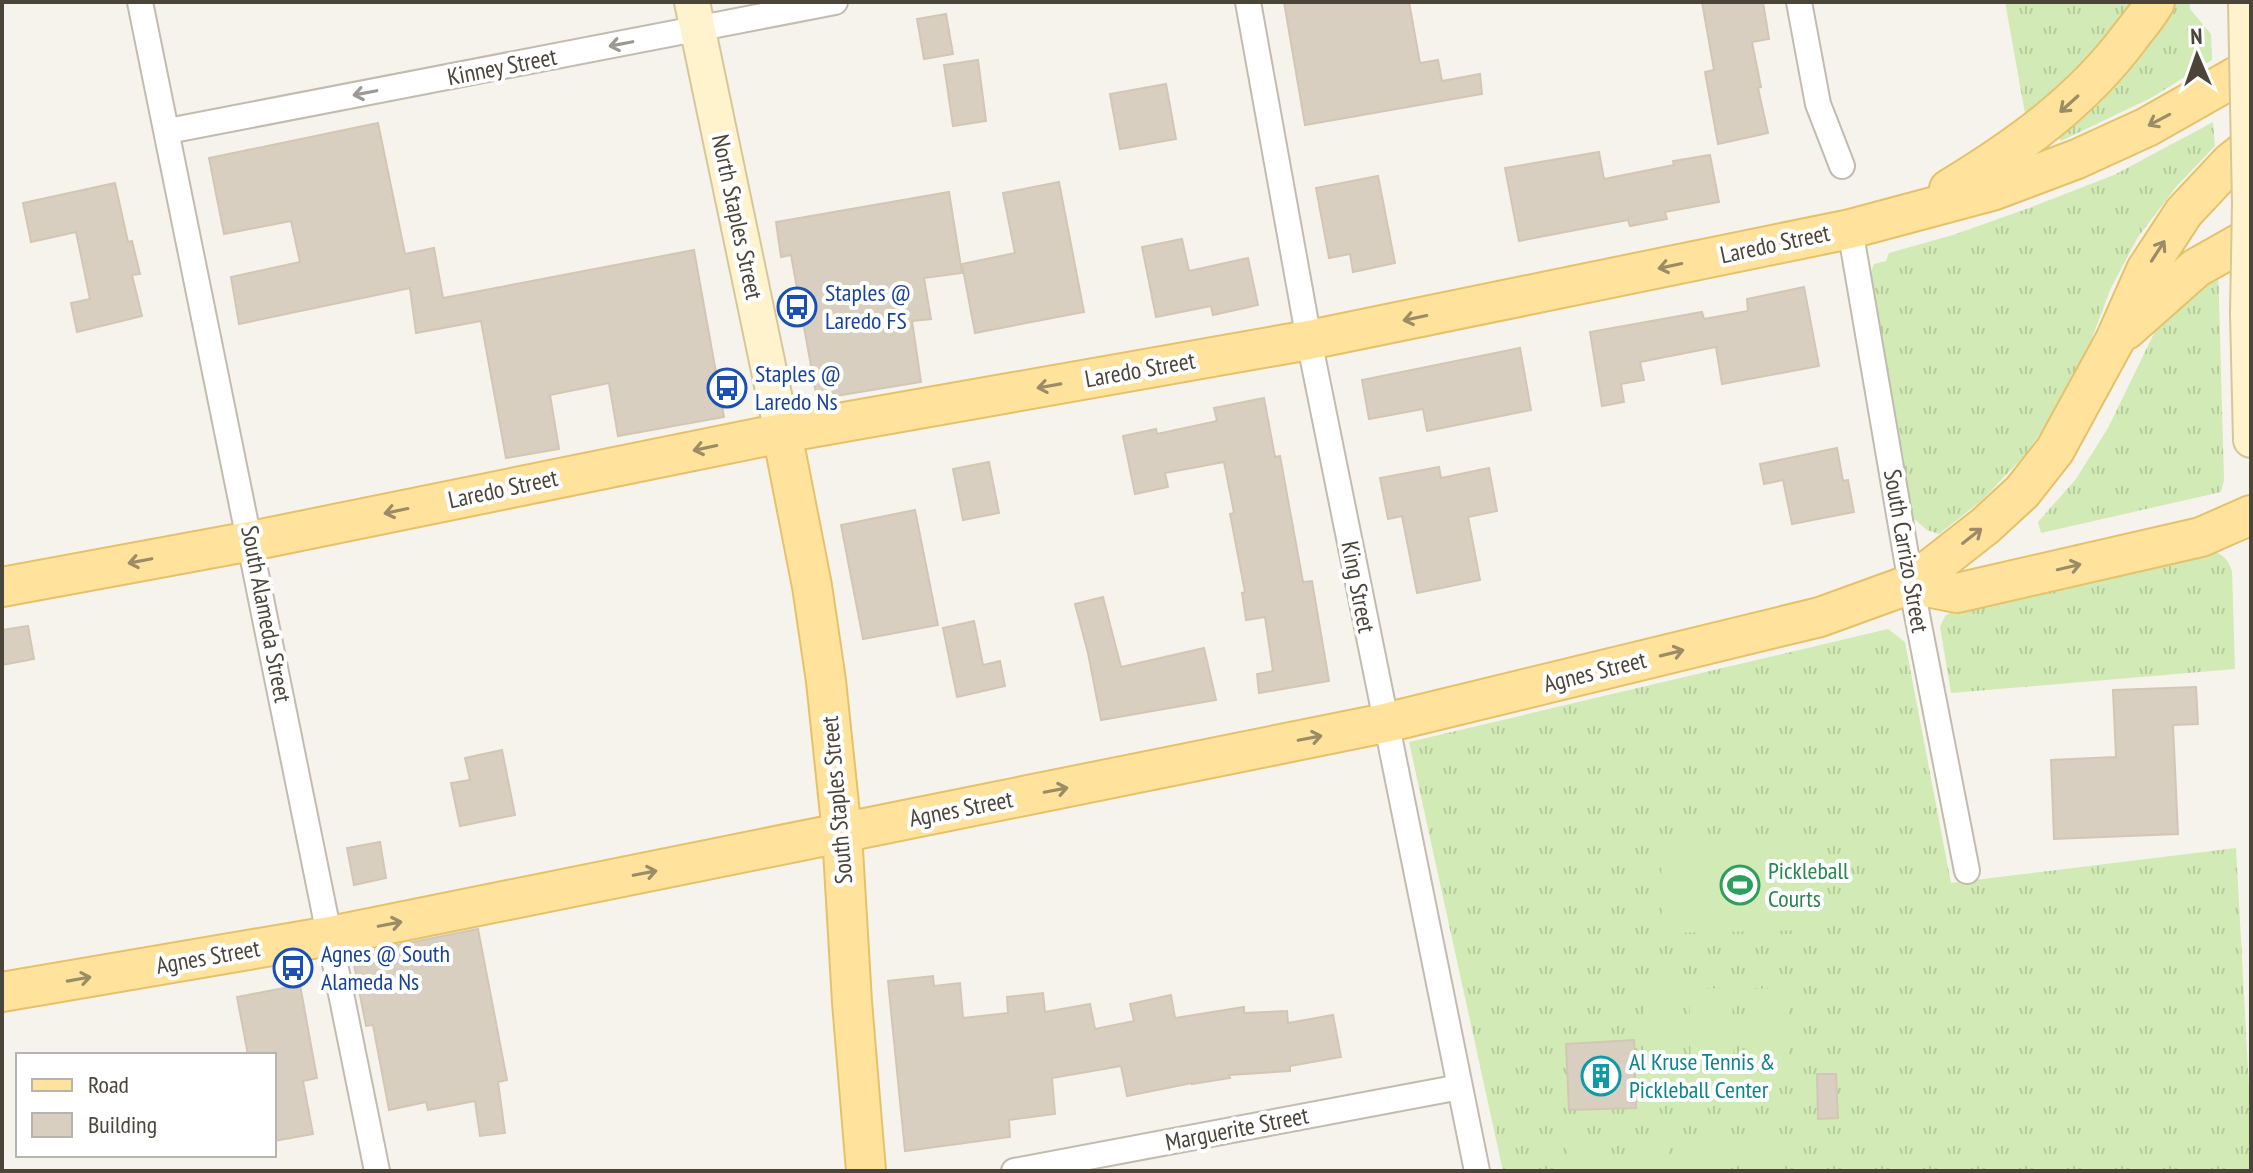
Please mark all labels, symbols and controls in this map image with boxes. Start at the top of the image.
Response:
north arrow [2157,16,2237,96]
text: N [2190,22,2203,50]
one-way arrow [608,37,634,52]
street label: Kinney Street [445,41,560,92]
one-way arrow [353,86,379,101]
one-way arrow [2059,95,2079,113]
one-way arrow [2147,113,2171,129]
street label: North Staples Street [705,132,770,303]
street label: Laredo Street [1717,217,1833,270]
one-way arrow [2151,240,2167,263]
one-way arrow [1658,259,1683,274]
place label: Staples @ Laredo FS [825,277,911,336]
bus stop icon: Staples @ Laredo FS [776,286,818,328]
one-way arrow [1403,311,1429,326]
street label: Laredo Street [1082,345,1198,394]
place label: Staples @ Laredo Ns [755,358,841,417]
bus stop icon: Staples @ Laredo Ns [706,367,748,409]
one-way arrow [1037,379,1063,394]
one-way arrow [693,441,718,456]
street label: Laredo Street [445,462,561,515]
street label: South Carrizo Street [1877,467,1936,635]
one-way arrow [383,505,409,520]
street label: South Alameda Street [234,523,299,705]
one-way arrow [1961,528,1983,545]
street label: King Street [1334,538,1383,636]
one-way arrow [128,555,154,570]
one-way arrow [2056,559,2081,574]
street label: Agnes Street [1540,644,1650,699]
one-way arrow [1659,645,1685,660]
street label: South Staples Street [814,714,859,885]
one-way arrow [1297,730,1323,745]
one-way arrow [1042,782,1068,797]
street label: Agnes Street [907,783,1016,834]
place label: Pickleball Courts [1768,855,1849,914]
sports icon: Pickleball Courts [1719,864,1761,906]
one-way arrow [632,865,657,880]
one-way arrow [377,916,402,931]
street label: Agnes Street [154,932,263,981]
place label: Agnes @ South Alameda Ns [321,938,450,997]
bus stop icon: Agnes @ South Alameda Ns [272,947,314,989]
one-way arrow [66,970,91,985]
place label: Al Kruse Tennis & Pickleball Center [1629,1046,1775,1105]
legend [16,1053,276,1157]
building icon: Al Kruse Tennis & Pickleball Center [1580,1055,1622,1097]
text: Road [88,1069,129,1100]
street label: Marguerite Street [1163,1099,1311,1158]
text: Building [88,1109,157,1140]

